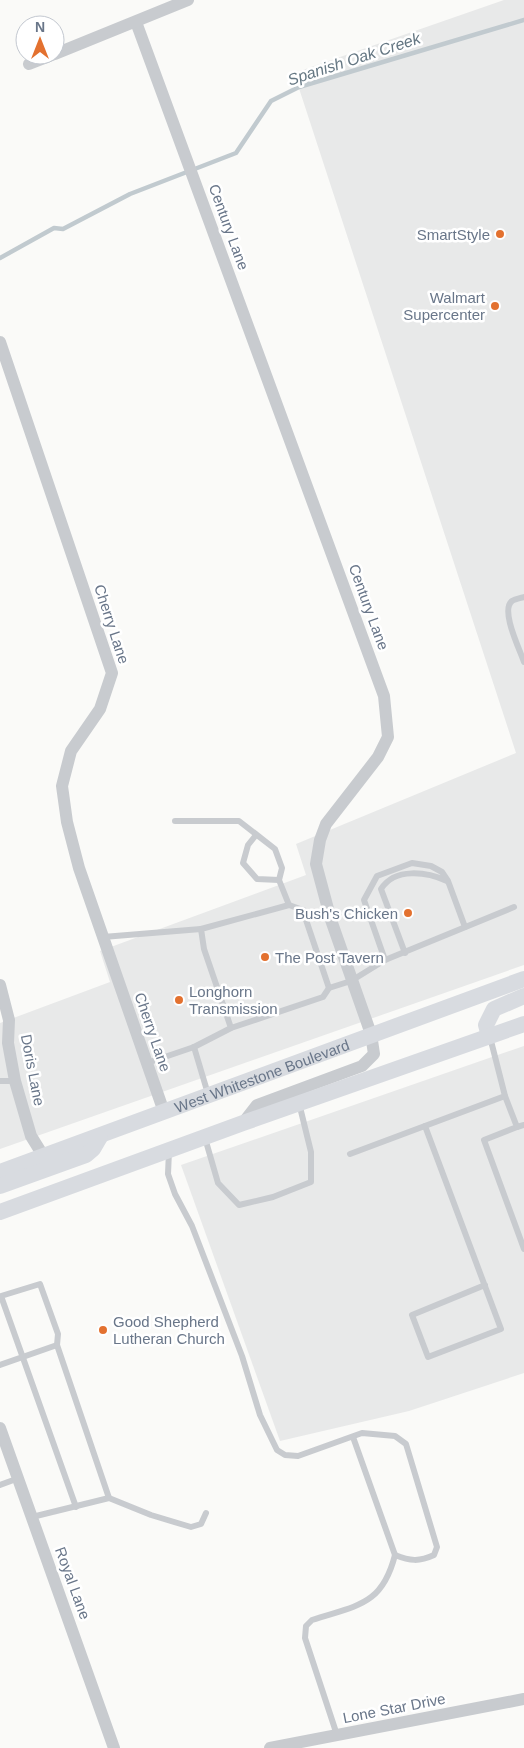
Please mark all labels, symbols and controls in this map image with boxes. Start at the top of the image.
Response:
north arrow [15,15,65,65]
text: N [35,19,45,35]
water label: Spanish Oak Creek [285,29,424,89]
street label: Century Lane [206,182,252,272]
place label: SmartStyle [417,226,490,243]
marker: SmartStyle [494,228,506,240]
place label: Walmart Supercenter [403,289,486,323]
marker: Walmart Supercenter [489,300,501,312]
street label: Century Lane [346,562,392,652]
street label: Cherry Lane [91,582,133,666]
place label: Bush's Chicken [295,905,398,922]
marker: Bush's Chicken [402,907,414,919]
place label: The Post Tavern [275,949,384,966]
marker: The Post Tavern [259,951,271,963]
place label: Longhorn Transmission [189,983,278,1017]
street label: Cherry Lane [132,990,174,1074]
marker: Longhorn Transmission [173,994,185,1006]
street label: Doris Lane [18,1033,48,1107]
street label: West Whitestone Boulevard [172,1036,351,1116]
place label: Good Shepherd Lutheran Church [113,1313,225,1347]
marker: Good Shepherd Lutheran Church [97,1324,109,1336]
street label: Royal Lane [52,1544,94,1622]
street label: Lone Star Drive [341,1690,447,1726]

